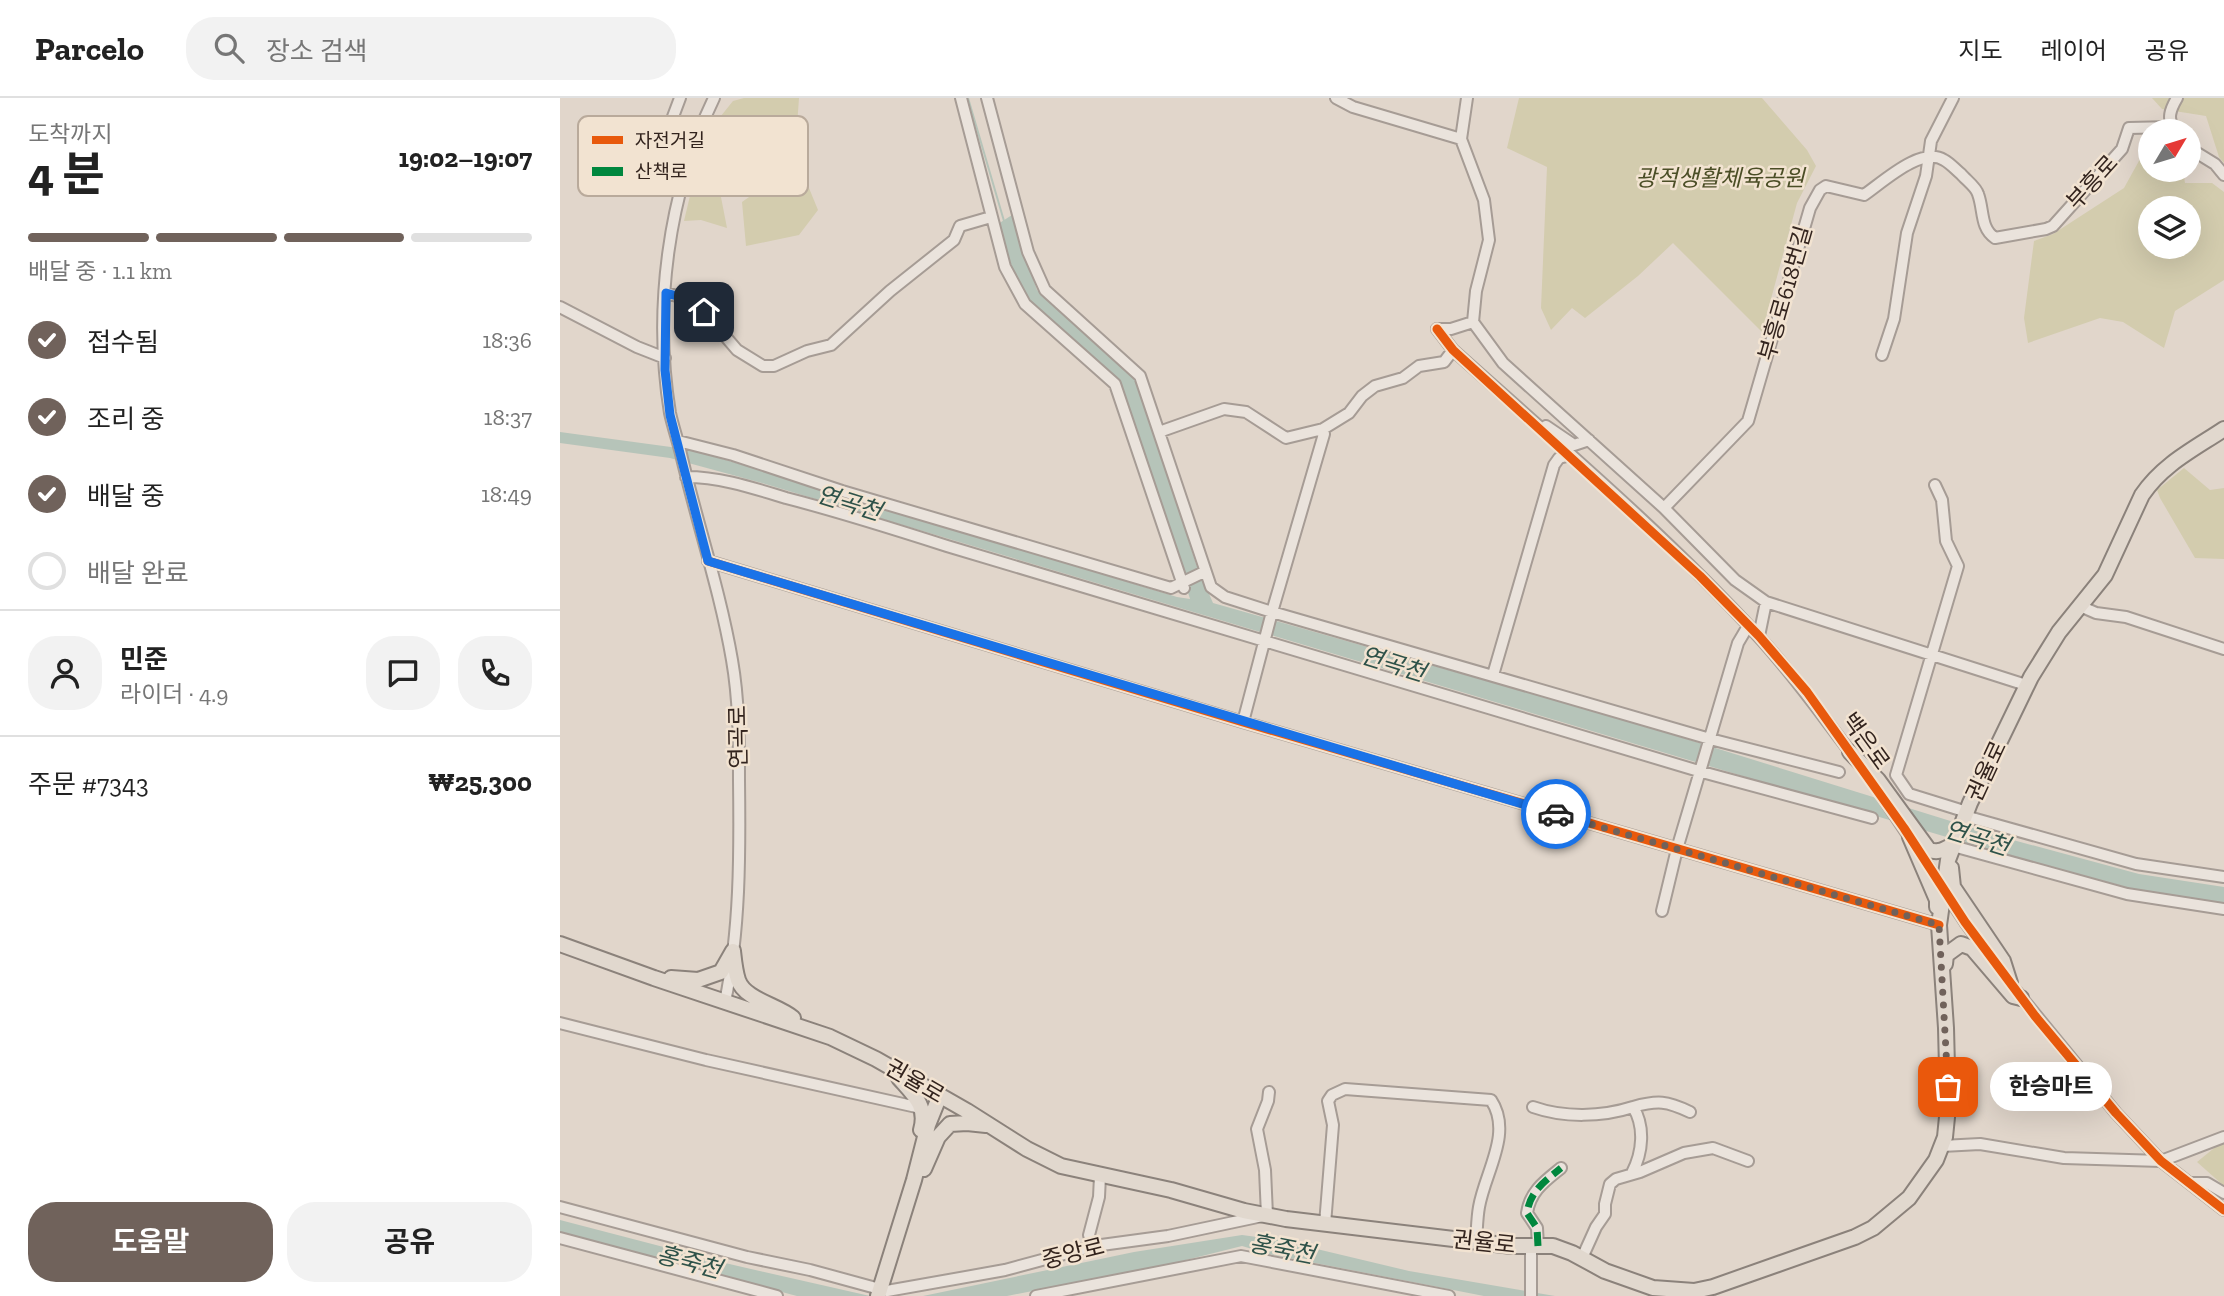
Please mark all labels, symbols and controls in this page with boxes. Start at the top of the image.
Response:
search box [186,17,676,80]
text: Parcelo [35,29,144,68]
icon: search [210,29,248,67]
text: 장소 검색 [266,35,368,67]
text: 지도 [1958,36,2003,65]
text: 레이어 [2041,36,2107,65]
text: 공유 [2145,36,2189,65]
legend [578,116,808,196]
north arrow [2138,119,2202,182]
map controls [2138,119,2201,259]
text: 도착까지 [28,120,113,148]
text: 자전거길 [635,129,705,152]
text: 19:02–19:07 [398,142,532,174]
text: 4 분 [28,147,105,202]
street label: 부흥로 [2060,149,2124,215]
text: 산책로 [635,160,687,183]
park label: 광적생활체육공원 [1635,164,1806,192]
button: layers [2138,196,2201,259]
street label: 부흥로618번길 [1752,222,1818,364]
text: 배달 중 · 1.1 km [28,257,172,285]
pin [674,282,734,342]
icon: home [685,293,723,331]
icon: check [28,321,66,359]
text: 접수됨 [87,326,159,358]
text: 18:36 [482,326,532,354]
icon: check [28,398,66,436]
text: 조리 중 [87,403,165,435]
text: 18:37 [484,403,532,431]
icon: check [28,475,66,513]
water label: 연곡천 [813,479,888,527]
text: 배달 중 [87,480,165,512]
text: 18:49 [481,480,532,508]
text: 배달 완료 [87,557,189,589]
button: person [28,636,102,710]
button: chat [366,636,440,710]
button: phone [458,636,532,710]
water label: 연곡천 [1357,640,1432,688]
text: 민준 [120,643,168,675]
text: 라이더 · 4.9 [120,680,228,708]
street label: 연곡로 [723,705,753,769]
street label: 백은로 [1836,707,1896,775]
street label: 권율로 [1960,736,2012,806]
text: ₩25,300 [428,766,532,798]
text: 주문 #7343 [28,768,149,800]
courier [1521,779,1591,849]
icon: car [1537,795,1575,833]
water label: 연곡천 [1941,814,2016,862]
street label: 권율로 [881,1053,949,1109]
pin [1918,1057,1978,1117]
callout: 한승마트 [1990,1062,2112,1112]
icon: bag [1929,1068,1967,1106]
text: 한승마트 [2009,1072,2093,1100]
button: 도움말 [28,1202,273,1282]
button: 공유 [287,1202,532,1282]
street label: 권율로 [1451,1225,1517,1259]
water label: 홍죽천 [1247,1228,1320,1270]
street label: 중앙로 [1039,1232,1107,1274]
water label: 홍죽천 [653,1239,728,1285]

